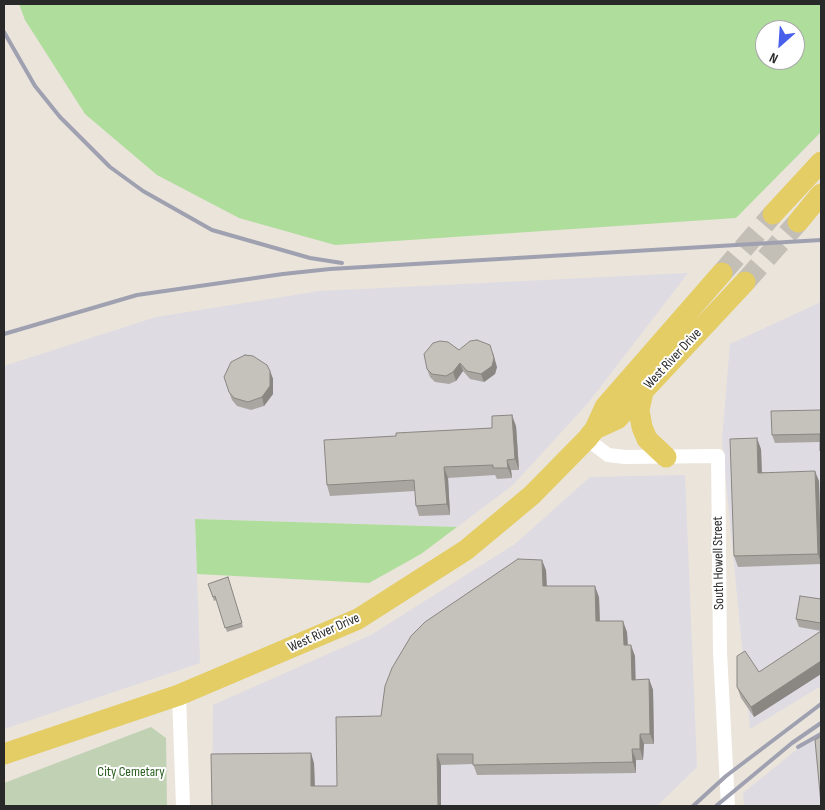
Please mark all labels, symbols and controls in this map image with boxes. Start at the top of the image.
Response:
north arrow [755,20,805,70]
text: N [767,49,781,67]
street label: West River Drive [641,325,705,393]
street label: South Howell Street [710,516,728,610]
street label: West River Drive [286,610,362,656]
park label: City Cemetary [97,764,165,780]

